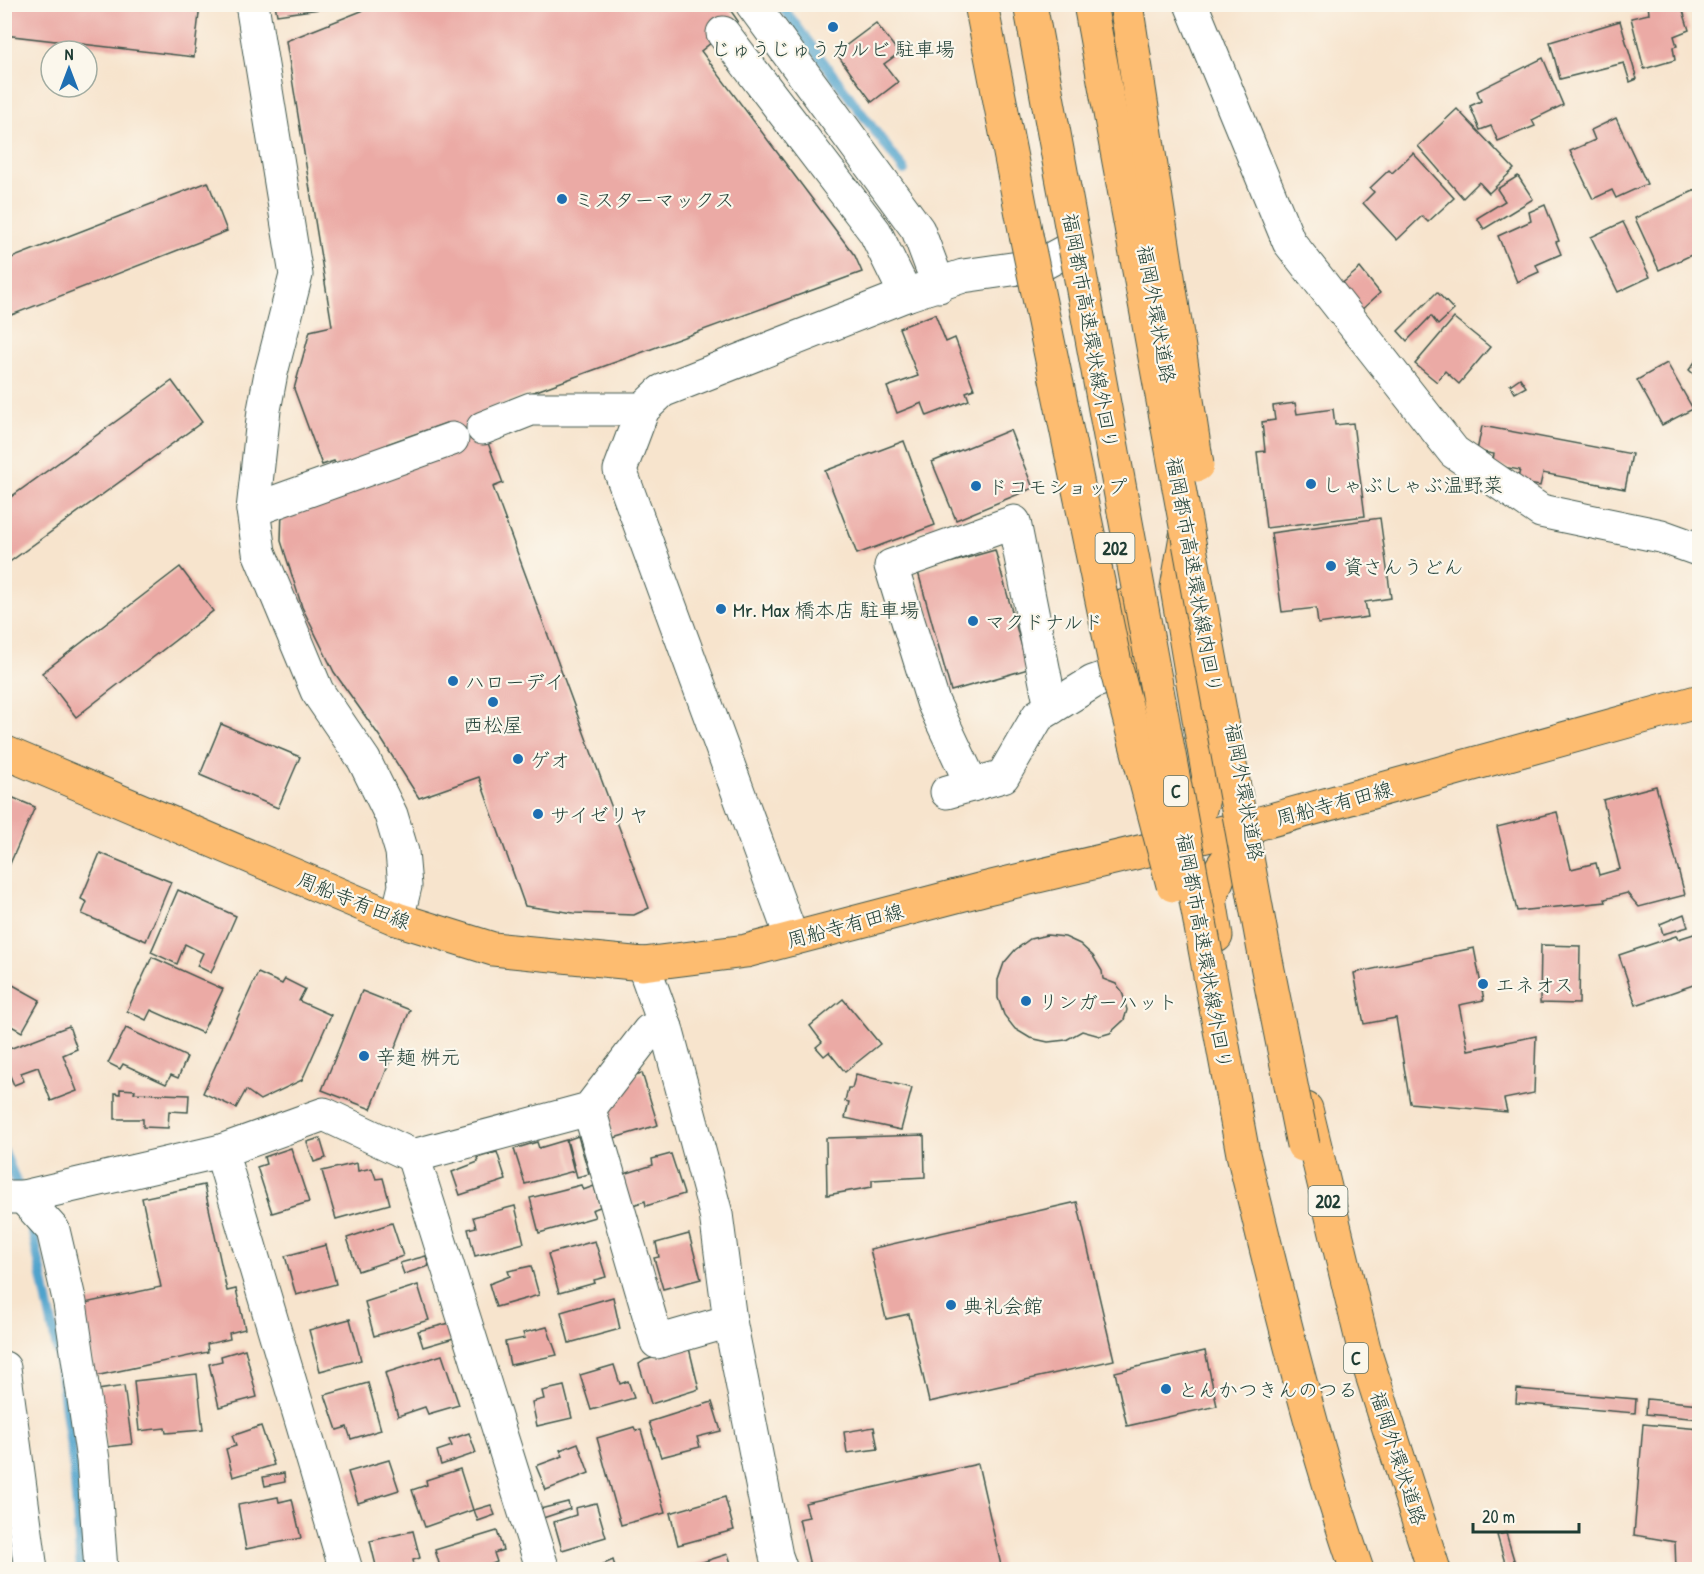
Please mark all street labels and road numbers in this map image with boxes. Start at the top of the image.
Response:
street label: 福岡都市高速環状線外回り [1057,210,1125,452]
street label: 福岡外環状道路 [1132,243,1182,385]
street label: 福岡都市高速環状線内回り [1161,454,1229,696]
road number: 202 [1096,533,1134,563]
street label: 福岡外環状道路 [1220,721,1270,863]
street label: 周船寺有田線 [1273,774,1395,832]
road number: C [1164,776,1188,806]
street label: 福岡都市高速環状線外回り [1171,830,1239,1072]
street label: 周船寺有田線 [293,865,415,935]
street label: 周船寺有田線 [784,896,906,954]
road number: 202 [1308,1186,1348,1216]
road number: C [1344,1343,1368,1373]
street label: 福岡外環状道路 [1365,1387,1433,1529]

